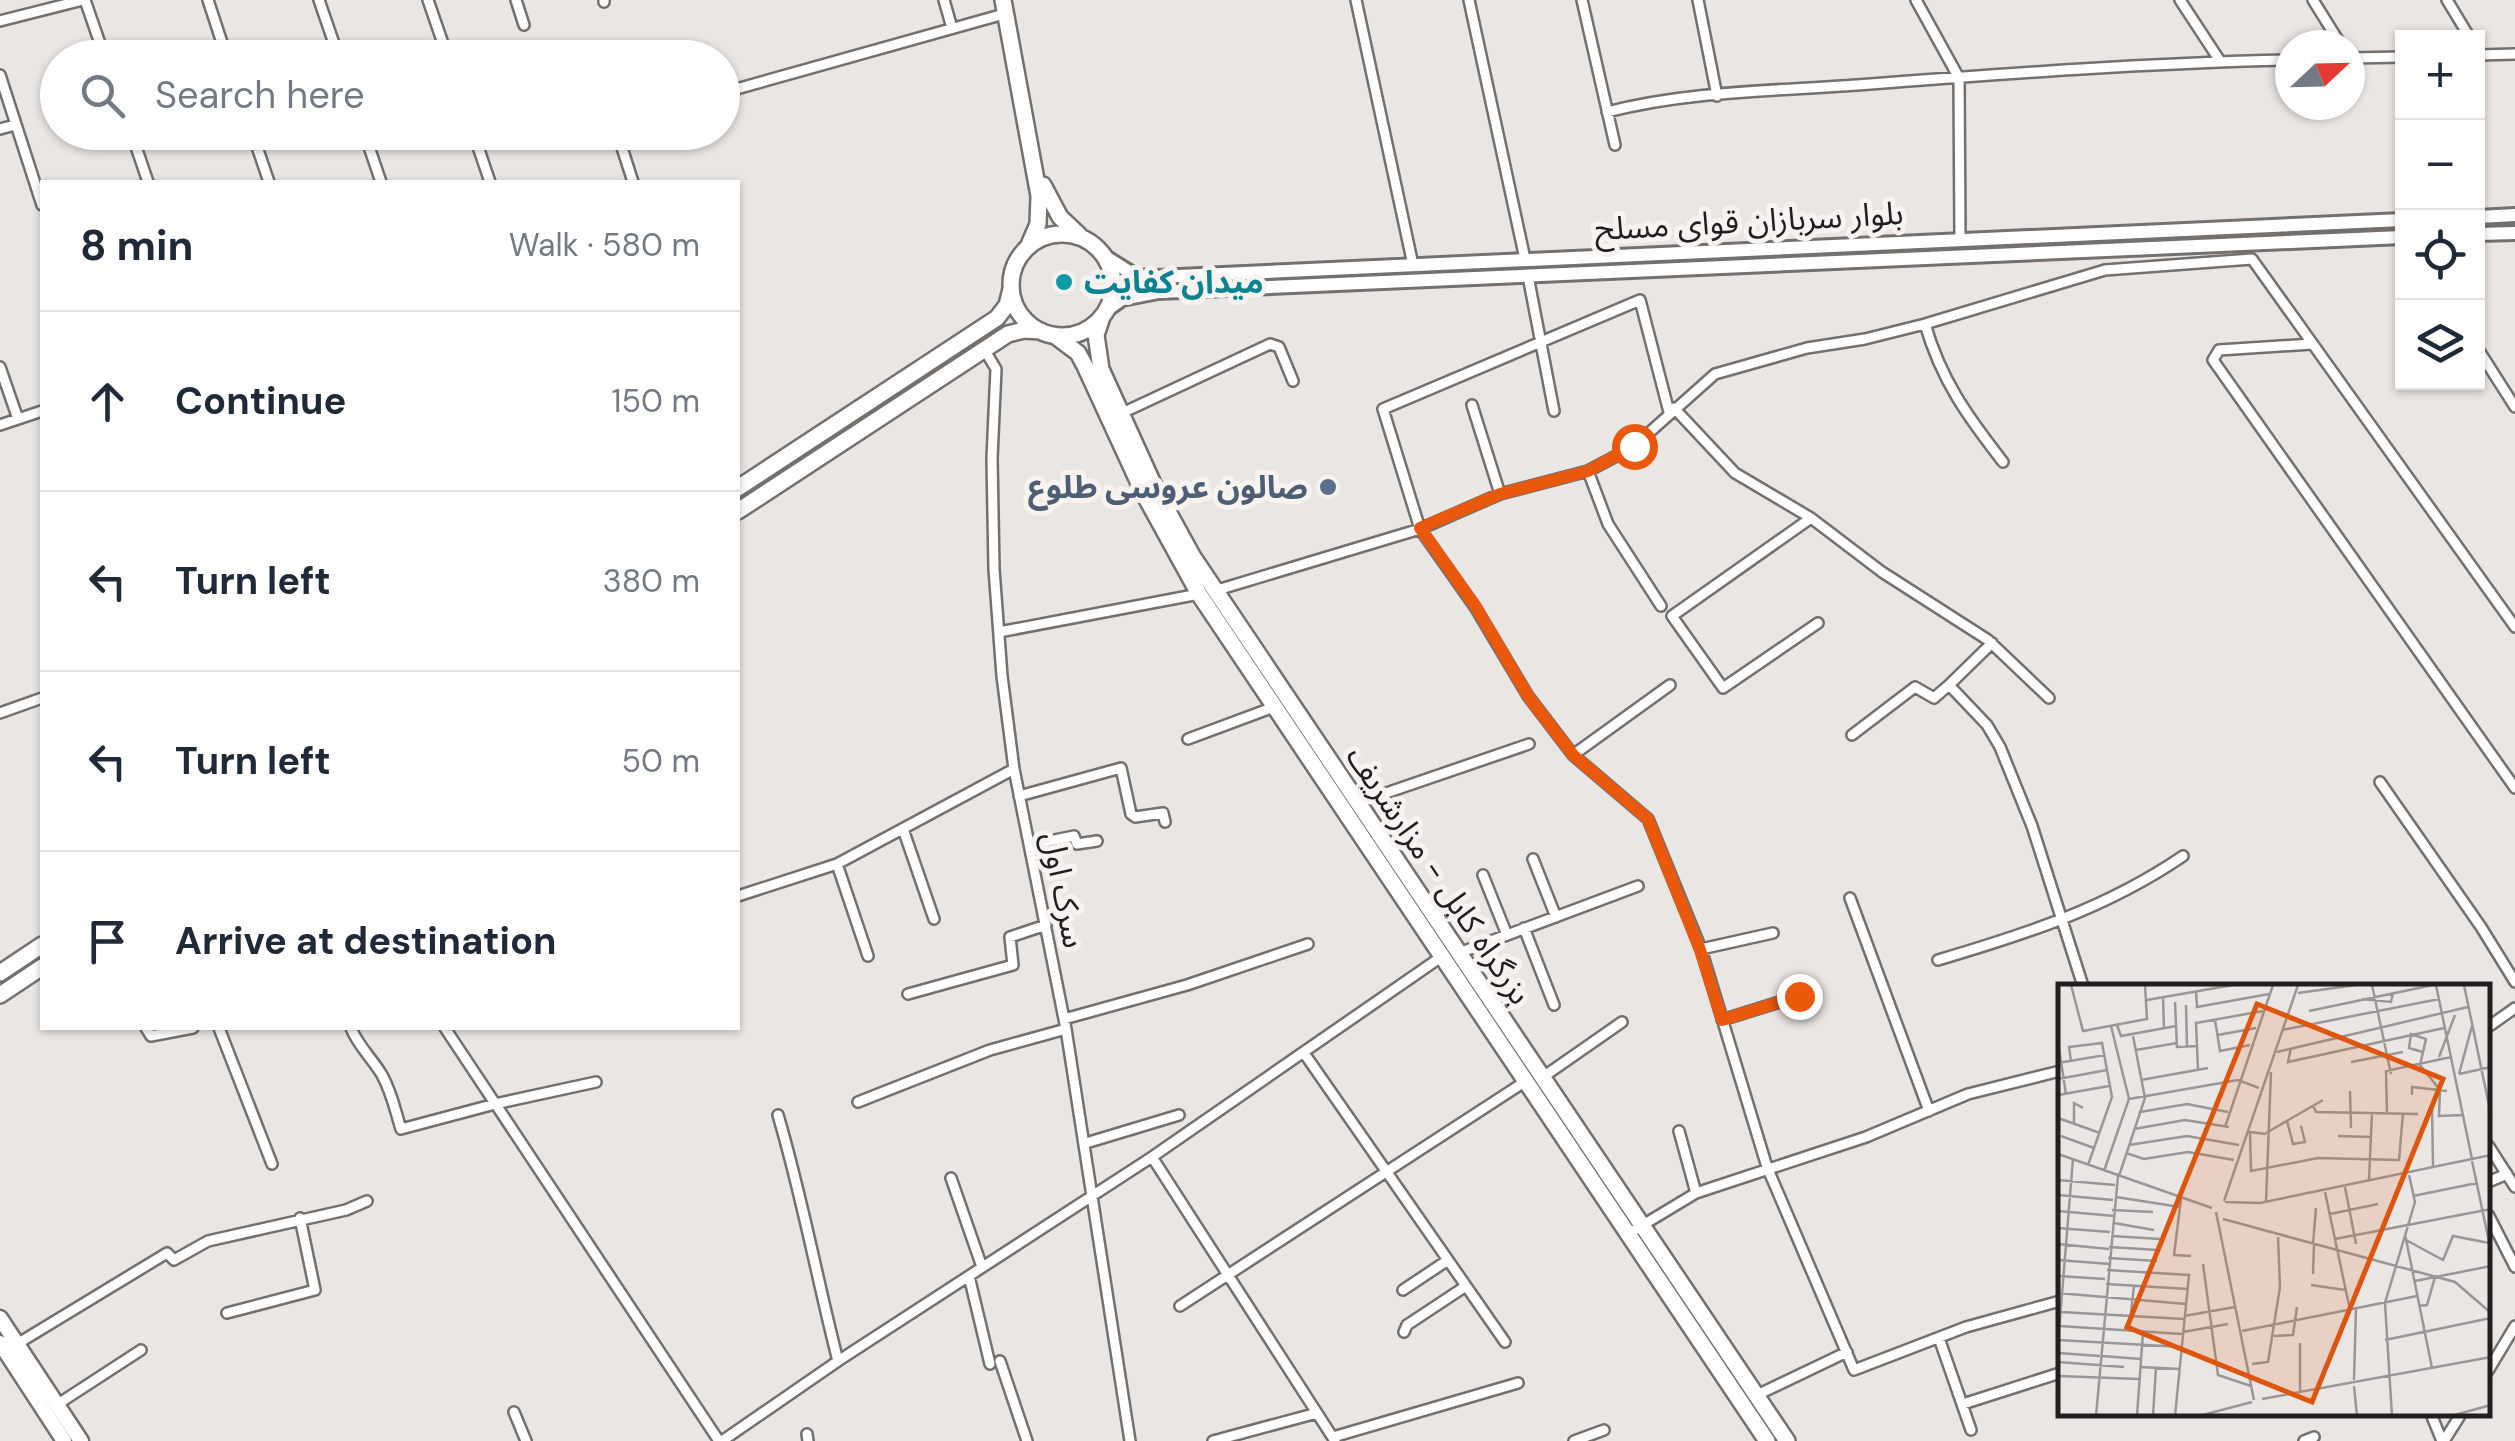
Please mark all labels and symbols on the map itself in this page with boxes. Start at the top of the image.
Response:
north arrow [2275,30,2365,120]
street label: بلوار سربازان قوای مسلح [1594,192,1905,253]
place label: میدان کفایت [1084,261,1264,303]
marker: میدان کفایت [1053,271,1075,293]
route start [1612,424,1658,470]
place label: صالون عروسی طلوع [1028,466,1308,511]
marker: صالون عروسی طلوع [1317,476,1339,498]
street label: بزرگراه کابل - مزارشریف [1337,738,1541,1012]
street label: سرک اول [1032,828,1096,952]
route end [1777,974,1823,1020]
inset map [2058,984,2490,1416]

